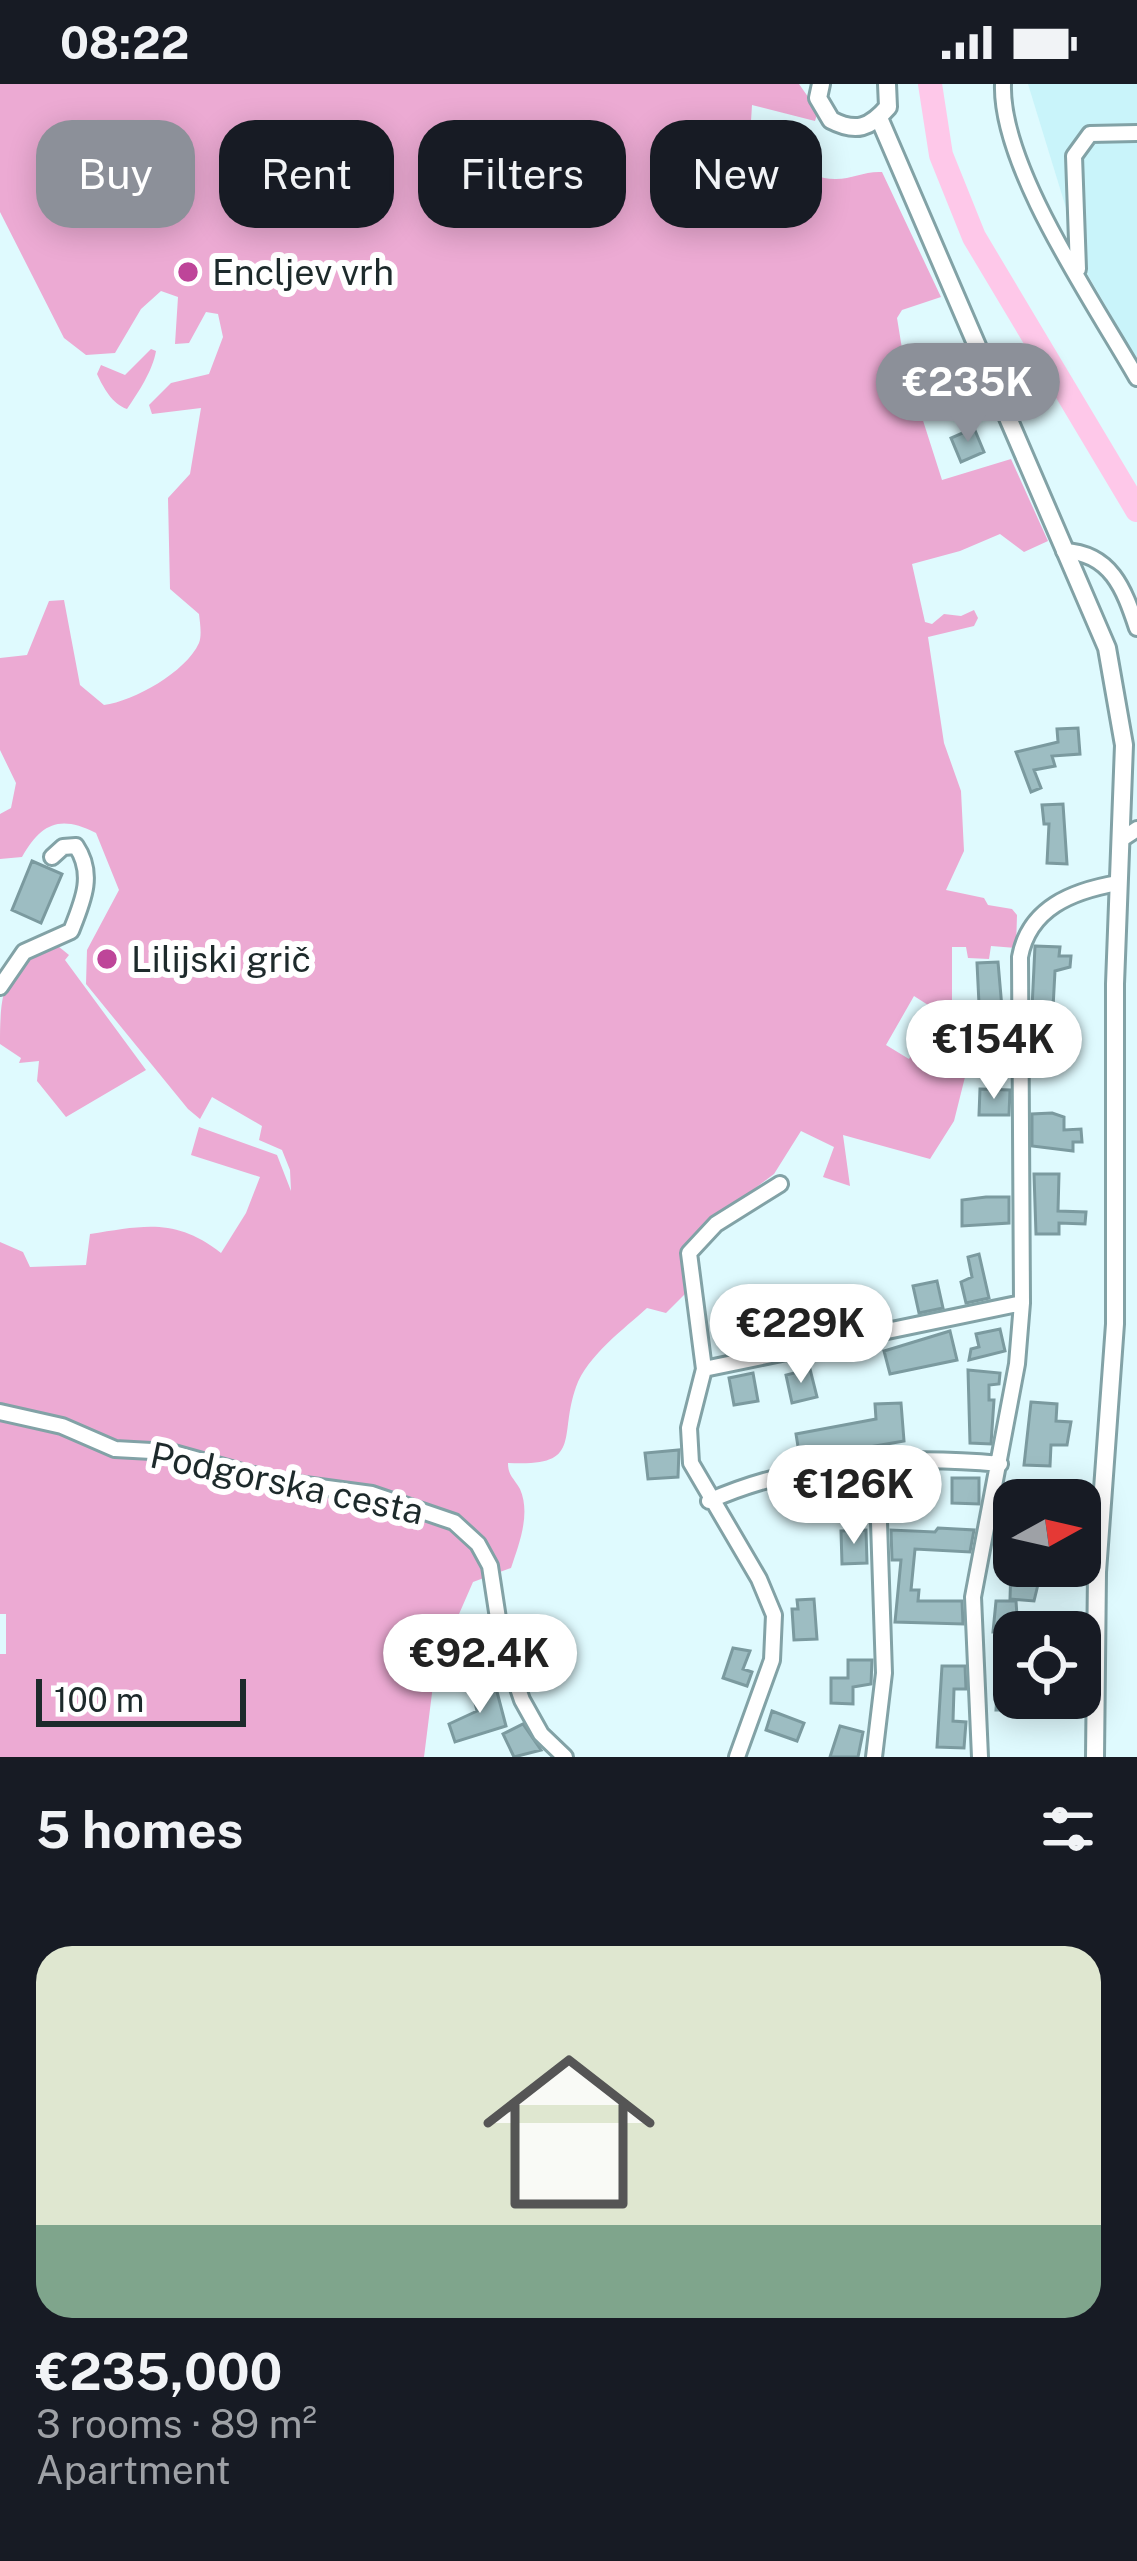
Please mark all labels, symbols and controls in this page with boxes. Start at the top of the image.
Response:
text: 08:22 [60,16,189,69]
chip: Buy [36,120,195,228]
chip: Rent [219,120,394,228]
chip: Filters [418,120,626,228]
chip: New [650,120,822,228]
place label: Encljev vrh [212,251,394,293]
marker: Encljev vrh [175,259,201,285]
pin: €235K [884,343,1052,445]
text: €235K [903,359,1033,405]
place label: Lilijski grič [131,938,311,980]
marker: Lilijski grič [94,946,120,972]
pin: €154K [910,1000,1078,1102]
text: €154K [933,1016,1055,1062]
pin: €229K [717,1284,885,1386]
text: €229K [737,1300,865,1346]
street label: Podgorska cesta [147,1434,427,1532]
pin: €126K [770,1445,938,1547]
text: €126K [794,1461,914,1507]
north arrow [993,1479,1101,1587]
map controls [993,1479,1101,1719]
button: locate [993,1611,1101,1719]
pin: €92.4K [382,1614,578,1716]
text: €92.4K [410,1630,550,1676]
scale bar [36,1673,246,1726]
text: 100 m [54,1681,144,1719]
icon: filters [1035,1796,1101,1862]
text: 5 homes [36,1800,243,1859]
icon: home [461,2024,677,2240]
text: €235,000 [36,2342,282,2401]
text: 3 rooms · 89 m² [36,2401,317,2447]
text: Apartment [36,2447,231,2493]

